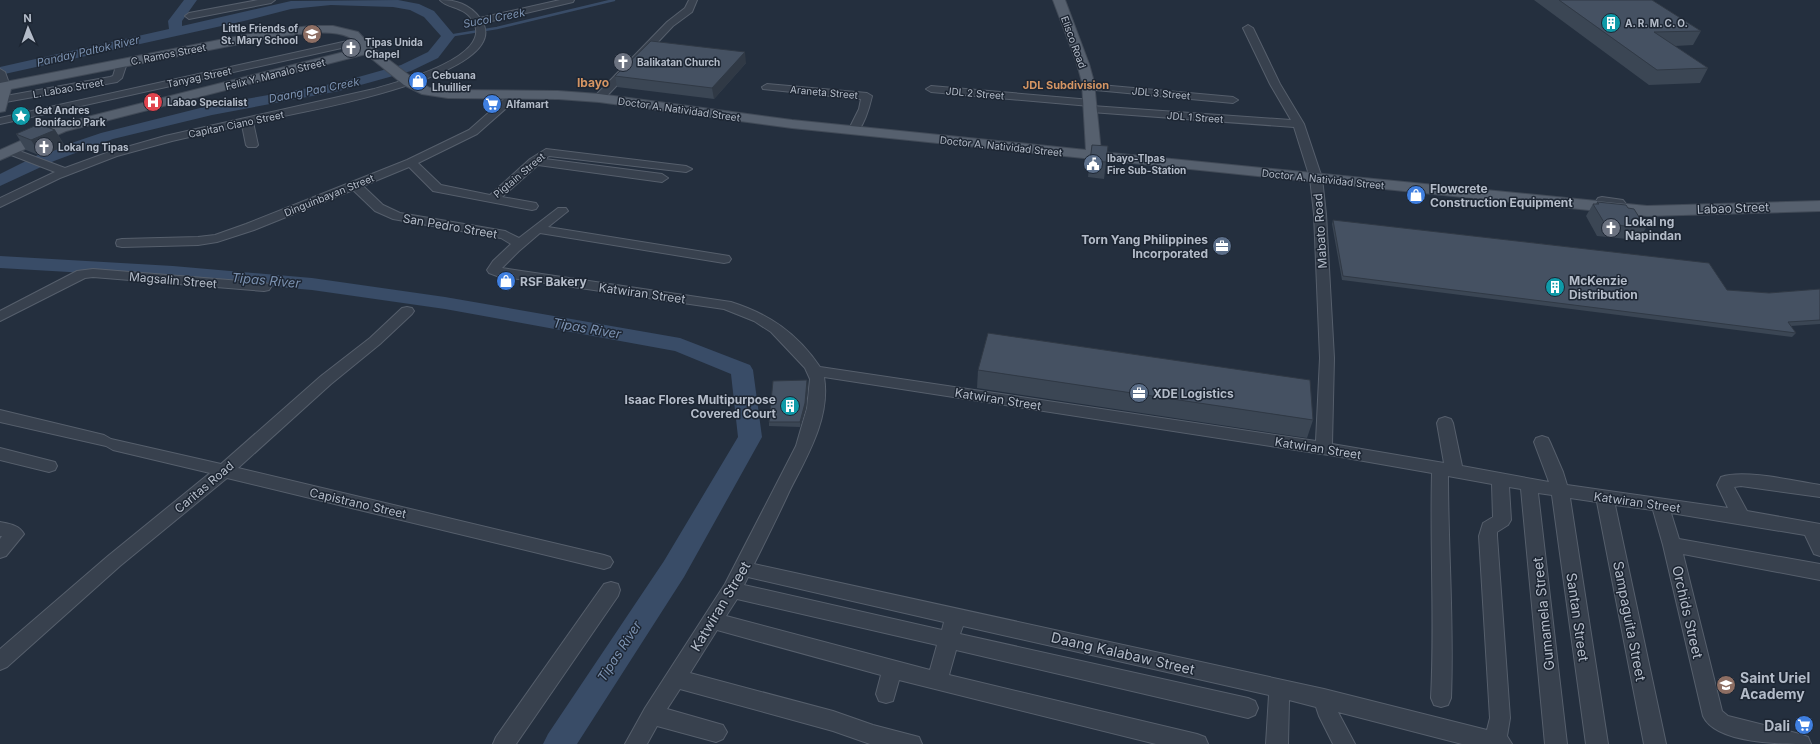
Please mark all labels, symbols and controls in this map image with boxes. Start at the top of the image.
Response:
water label: Sucol Creek [462,5,527,31]
north arrow [8,8,48,48]
text: N [23,11,32,25]
building icon: A. R. M. C. O. [1600,12,1622,34]
street label: Elisco Road [1059,14,1089,70]
place label: A. R. M. C. O. [1625,17,1688,29]
place label: Little Friends of St. Mary School [221,22,298,47]
school or university icon: Little Friends of St. Mary School [301,23,323,45]
water label: Panday Paltok River [35,32,141,70]
place label: Tipas Unida Chapel [365,36,423,60]
church icon: Tipas Unida Chapel [340,37,362,59]
street label: C. Ramos Street [130,41,207,67]
church icon: Balikatan Church [612,51,634,73]
street label: Felix Y. Manalo Street [224,56,327,92]
place label: Balikatan Church [637,56,720,68]
street label: Tanyag Street [166,64,233,90]
place label: Cebuana Lhuillier [432,69,476,93]
shop icon: Cebuana Lhuillier [407,70,429,92]
water label: Daang Paa Creek [267,74,361,106]
district label: Ibayo [577,75,609,90]
street label: L. Labao Street [32,76,105,100]
district label: JDL Subdivision [1023,78,1109,92]
street label: Araneta Street [790,83,859,101]
street label: JDL 2 Street [945,84,1005,102]
street label: JDL 3 Street [1131,84,1191,102]
hospital icon: Labao Specialist [142,91,164,113]
supermarket icon: Alfamart [481,93,503,115]
street label: Doctor A. Natividad Street [617,94,741,124]
place label: Labao Specialist [167,96,247,108]
place label: Alfamart [506,98,549,110]
place label: Gat Andres Bonifacio Park [35,104,106,128]
place icon: Gat Andres Bonifacio Park [10,105,32,127]
street label: Capitan Ciano Street [187,108,286,140]
street label: JDL 1 Street [1166,109,1224,125]
street label: Doctor A. Natividad Street [939,134,1064,158]
church icon: Lokal ng Tipas [33,136,55,158]
place label: Lokal ng Tipas [58,141,129,154]
street label: Pigtain Street [491,150,548,200]
place label: Ibayo-TIpas Fire Sub-Station [1107,152,1186,176]
public building icon: Ibayo-TIpas Fire Sub-Station [1082,153,1104,175]
street label: Doctor A. Natividad Street [1261,167,1386,191]
street label: Dinguinbayan Street [282,171,376,218]
place label: Flowcrete Construction Equipment [1430,181,1573,210]
shop icon: Flowcrete Construction Equipment [1405,184,1427,206]
street label: Mabato Road [1310,193,1330,269]
street label: Labao Street [1697,199,1769,217]
street label: San Pedro Street [402,210,498,242]
place label: Lokal ng Napindan [1625,214,1681,243]
church icon: Lokal ng Napindan [1600,217,1622,239]
place label: Torn Yang Philippines Incorporated [1081,232,1208,261]
office icon: Torn Yang Philippines Incorporated [1211,235,1233,257]
street label: Magsalin Street [128,269,218,291]
water label: Tipas River [231,269,302,291]
shop icon: RSF Bakery [495,270,517,292]
place label: McKenzie Distribution [1569,273,1638,302]
place label: RSF Bakery [520,274,587,289]
building icon: McKenzie Distribution [1544,276,1566,298]
street label: Katwiran Street [598,280,686,307]
water label: Tipas River [552,314,623,342]
office icon: XDE Logistics [1128,382,1150,404]
street label: Katwiran Street [954,385,1042,413]
place label: XDE Logistics [1153,386,1234,401]
place label: Isaac Flores Multipurpose Covered Court [625,392,777,421]
building icon: Isaac Flores Multipurpose Covered Court [779,395,801,417]
street label: Katwiran Street [1274,434,1362,462]
street label: Caritas Road [171,458,237,516]
street label: Capistrano Street [308,485,408,521]
street label: Katwiran Street [1593,489,1681,516]
street label: Gumamela Street [1529,556,1557,672]
street label: Katwiran Street [687,558,754,654]
street label: Sampaguita Street [1610,560,1650,683]
street label: Orchids Street [1669,564,1707,661]
street label: Santan Street [1563,572,1593,663]
water label: Tipas River [594,617,645,684]
street label: Daang Kalabaw Street [1050,628,1197,678]
place label: Saint Uriel Academy [1740,669,1810,702]
school or university icon: Saint Uriel Academy [1715,674,1737,696]
supermarket icon: Dali [1793,714,1815,736]
place label: Dali [1764,717,1790,734]

